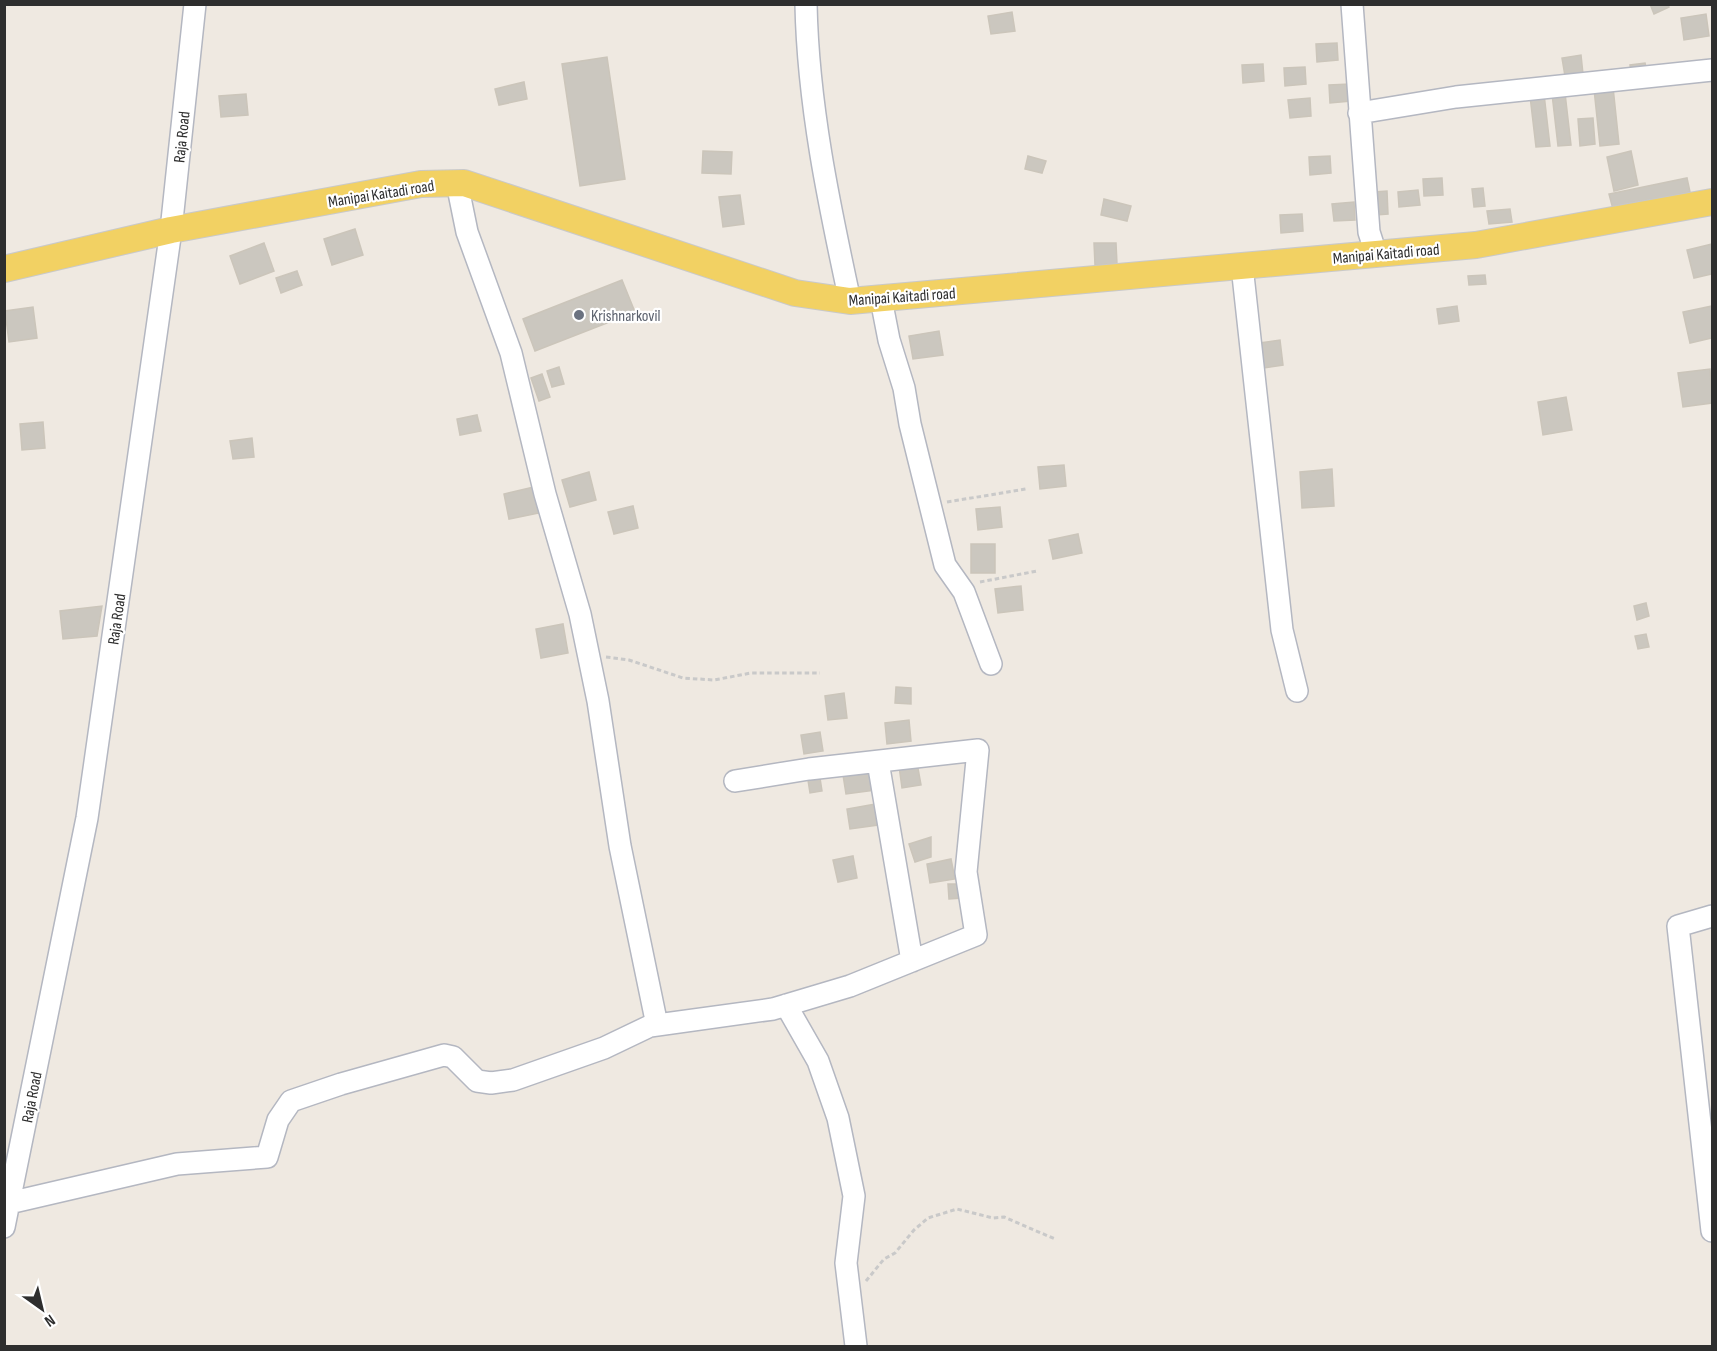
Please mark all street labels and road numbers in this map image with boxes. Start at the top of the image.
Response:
street label: Raja Road [170,111,195,164]
street label: Manipai Kaitadi road [327,177,436,212]
street label: Manipai Kaitadi road [1332,240,1440,269]
street label: Manipai Kaitadi road [848,284,956,311]
street label: Raja Road [104,592,130,646]
street label: Raja Road [18,1070,47,1124]

